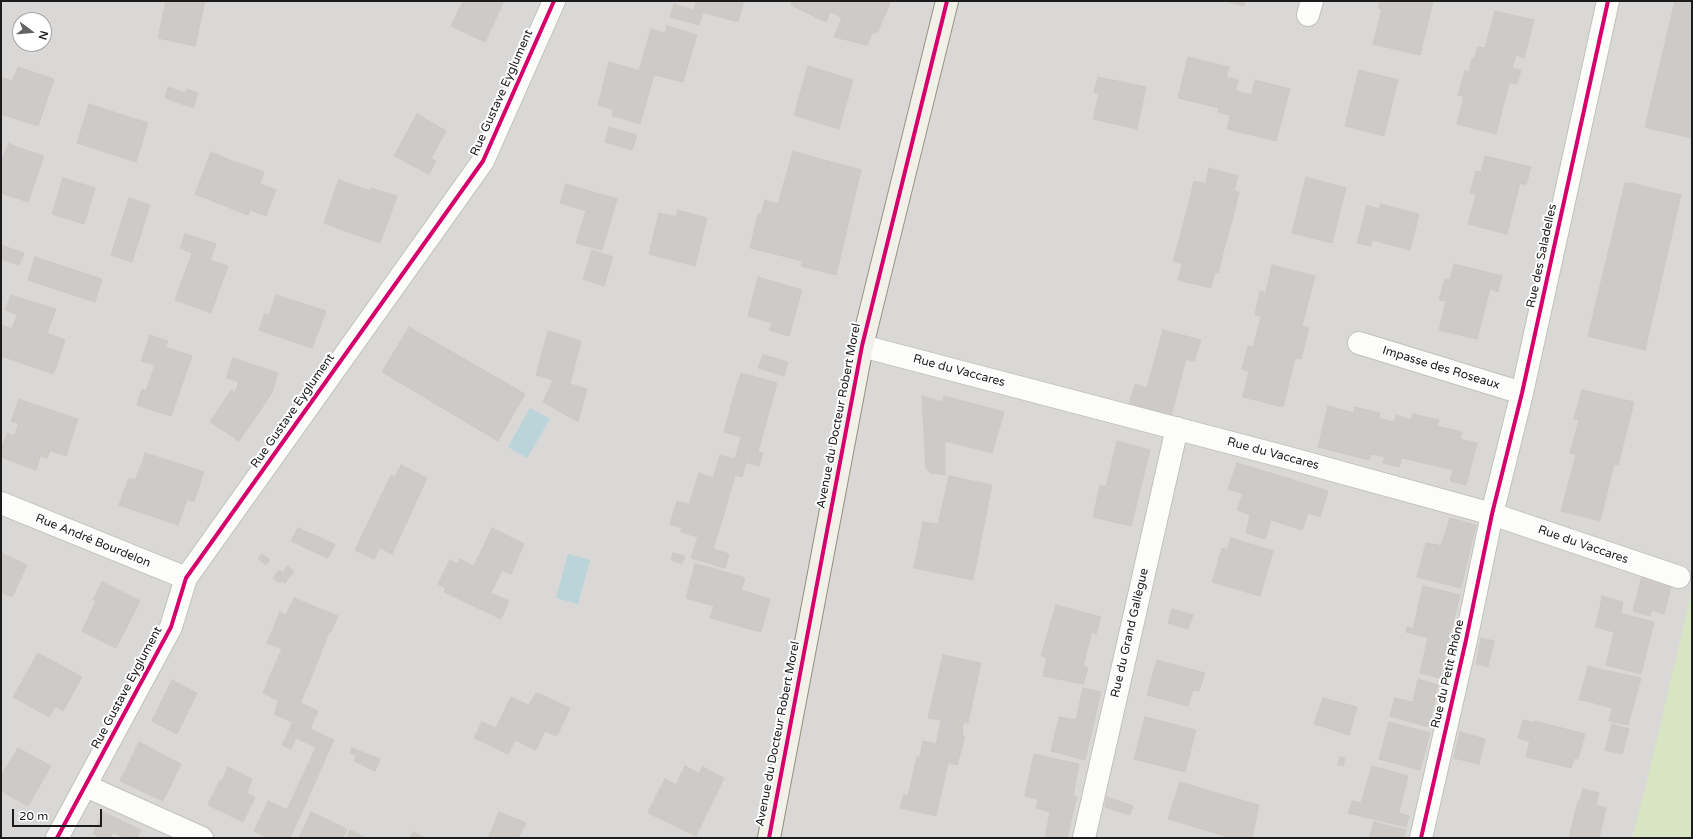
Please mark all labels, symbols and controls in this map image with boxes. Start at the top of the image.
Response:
north arrow [12,12,52,52]
street label: Rue Gustave Eyglument [468,28,536,158]
text: N [36,29,51,41]
street label: Rue des Saladelles [1524,203,1560,309]
street label: Avenue du Docteur Robert Morel [814,322,864,510]
street label: Impasse des Roseaux [1381,343,1501,393]
street label: Rue Gustave Eyglument [248,351,338,471]
street label: Rue du Vaccares [911,352,1007,390]
street label: Rue du Vaccares [1225,435,1321,473]
street label: Rue André Bourdelon [33,511,153,571]
street label: Rue du Vaccares [1536,523,1630,567]
street label: Rue du Grand Gallègue [1108,567,1152,699]
street label: Rue du Petit Rhône [1429,618,1467,730]
street label: Rue Gustave Eyglument [89,624,165,752]
street label: Avenue du Docteur Robert Morel [753,640,803,828]
scale bar [14,801,104,827]
text: 20 m [19,809,48,823]

